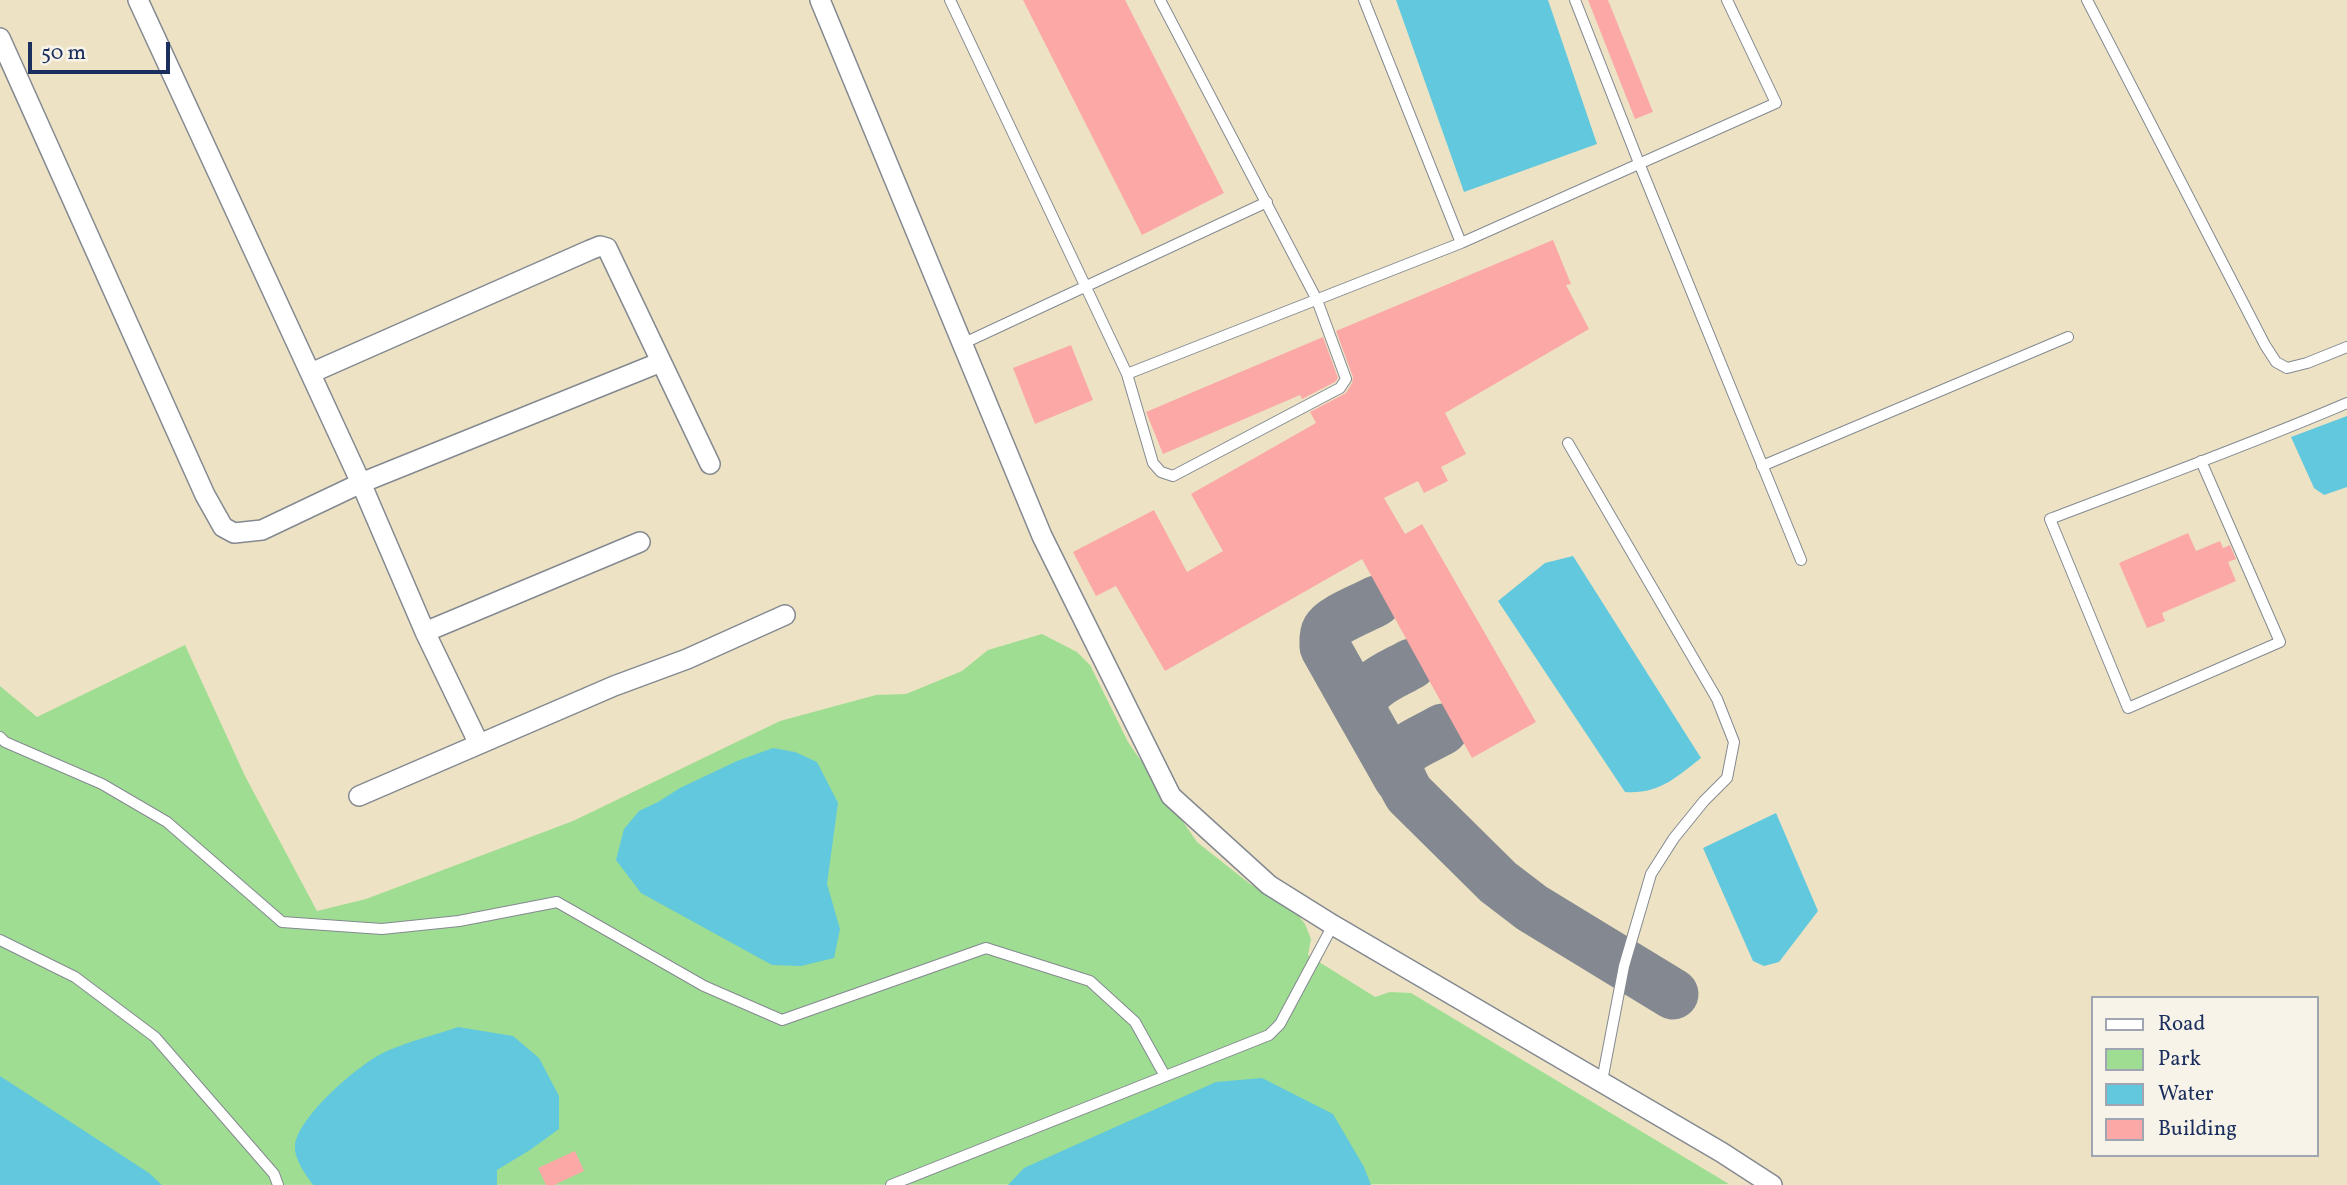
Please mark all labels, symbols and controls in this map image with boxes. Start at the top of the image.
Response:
scale bar [32,28,173,72]
text: 50 m [41,39,86,68]
legend [2092,996,2319,1157]
text: Road [2158,1010,2205,1039]
text: Park [2158,1045,2201,1074]
text: Water [2158,1080,2214,1109]
text: Building [2158,1115,2237,1144]

